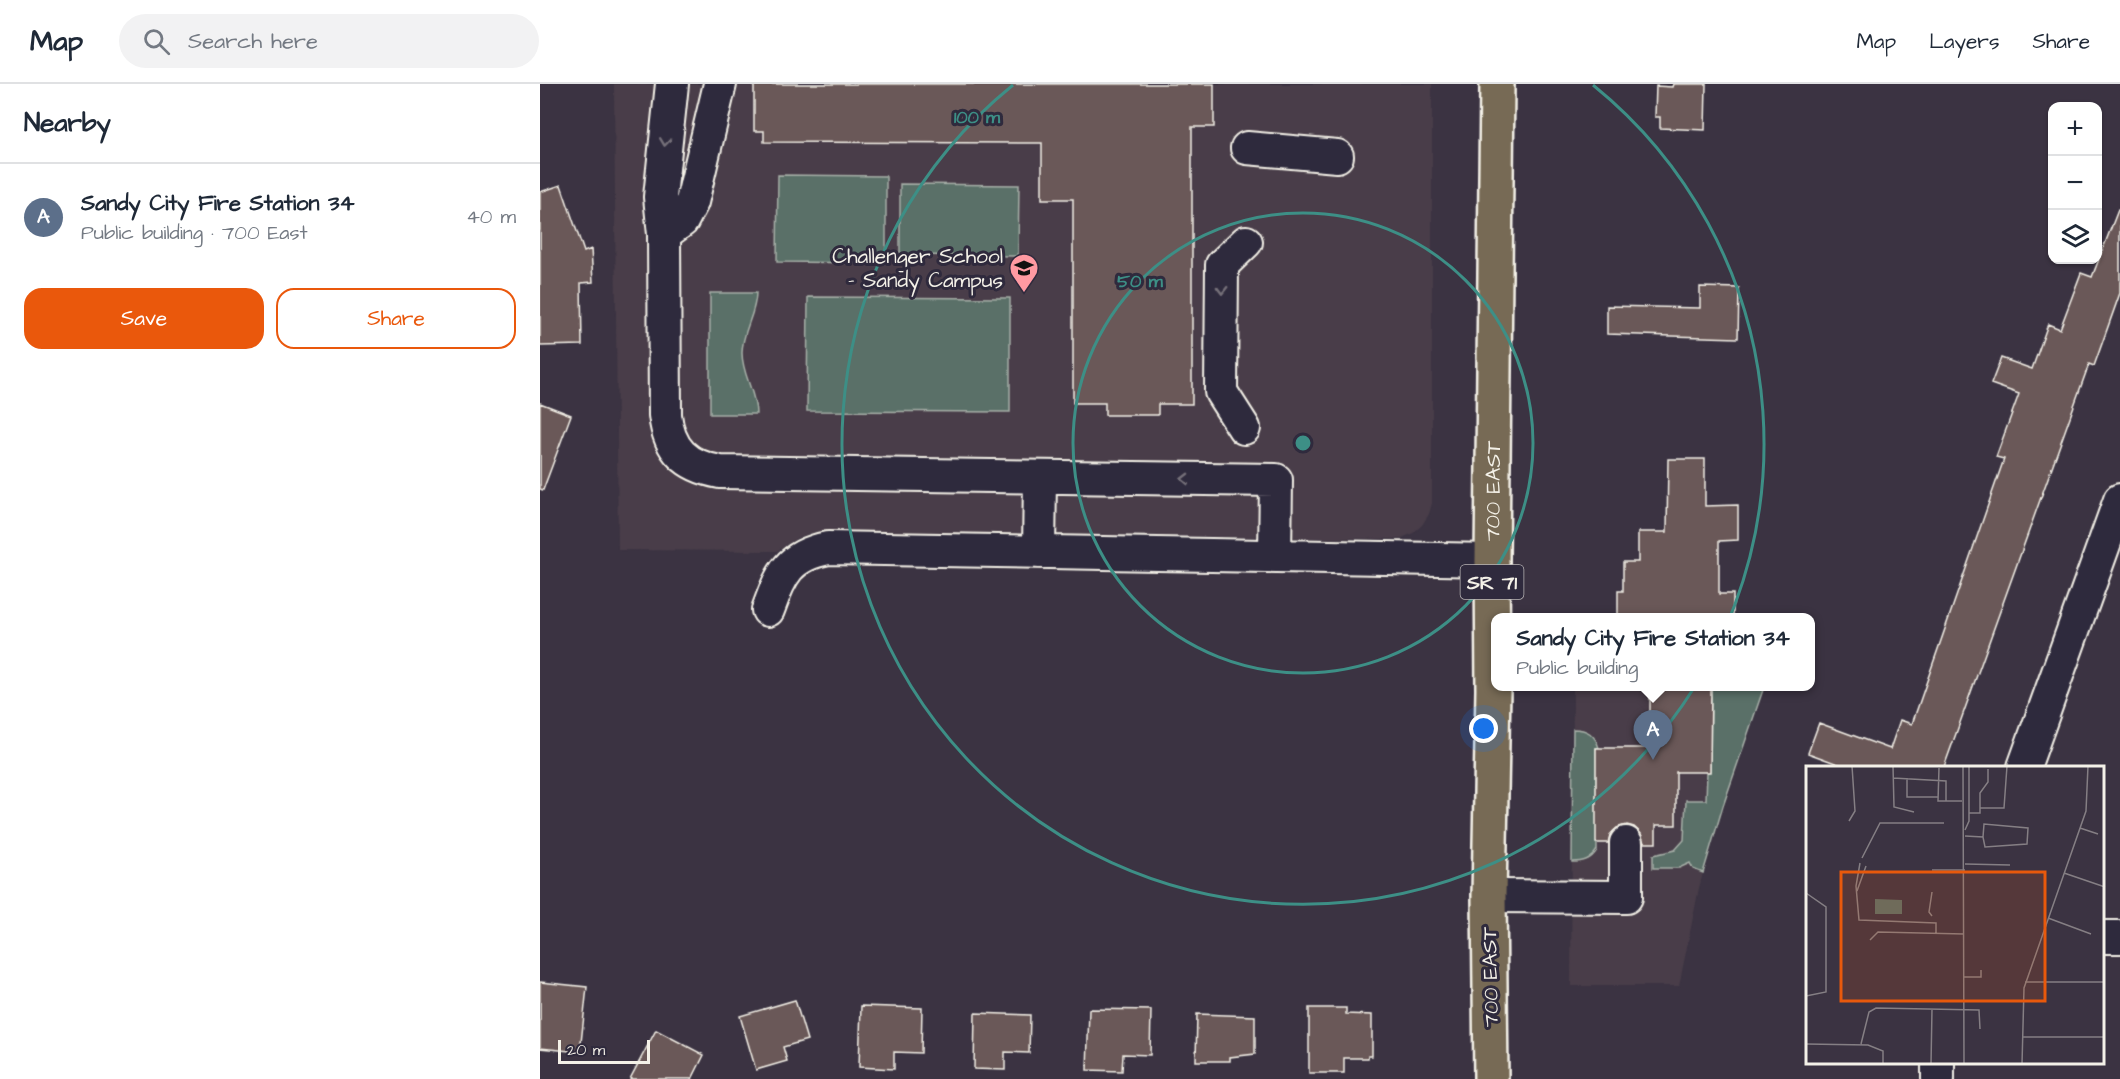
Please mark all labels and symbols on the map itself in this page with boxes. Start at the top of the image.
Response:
text: 100 m [954,105,1001,130]
one-way arrow [659,138,672,147]
place label: Challenger School - Sandy Campus [832,242,1003,297]
school or university icon: Challenger School - Sandy Campus [1008,252,1040,294]
text: 50 m [1117,269,1164,294]
one-way arrow [1216,286,1228,295]
centre of rings [1293,433,1313,453]
street label: 700 EAST [1478,440,1508,541]
one-way arrow [1181,473,1190,485]
road number: SR 71 [1460,565,1524,599]
pin: A [1634,710,1672,760]
your location [1469,714,1498,743]
inset map [1806,766,2105,1064]
street label: 700 EAST [1475,926,1506,1027]
scale bar [558,1037,650,1064]

